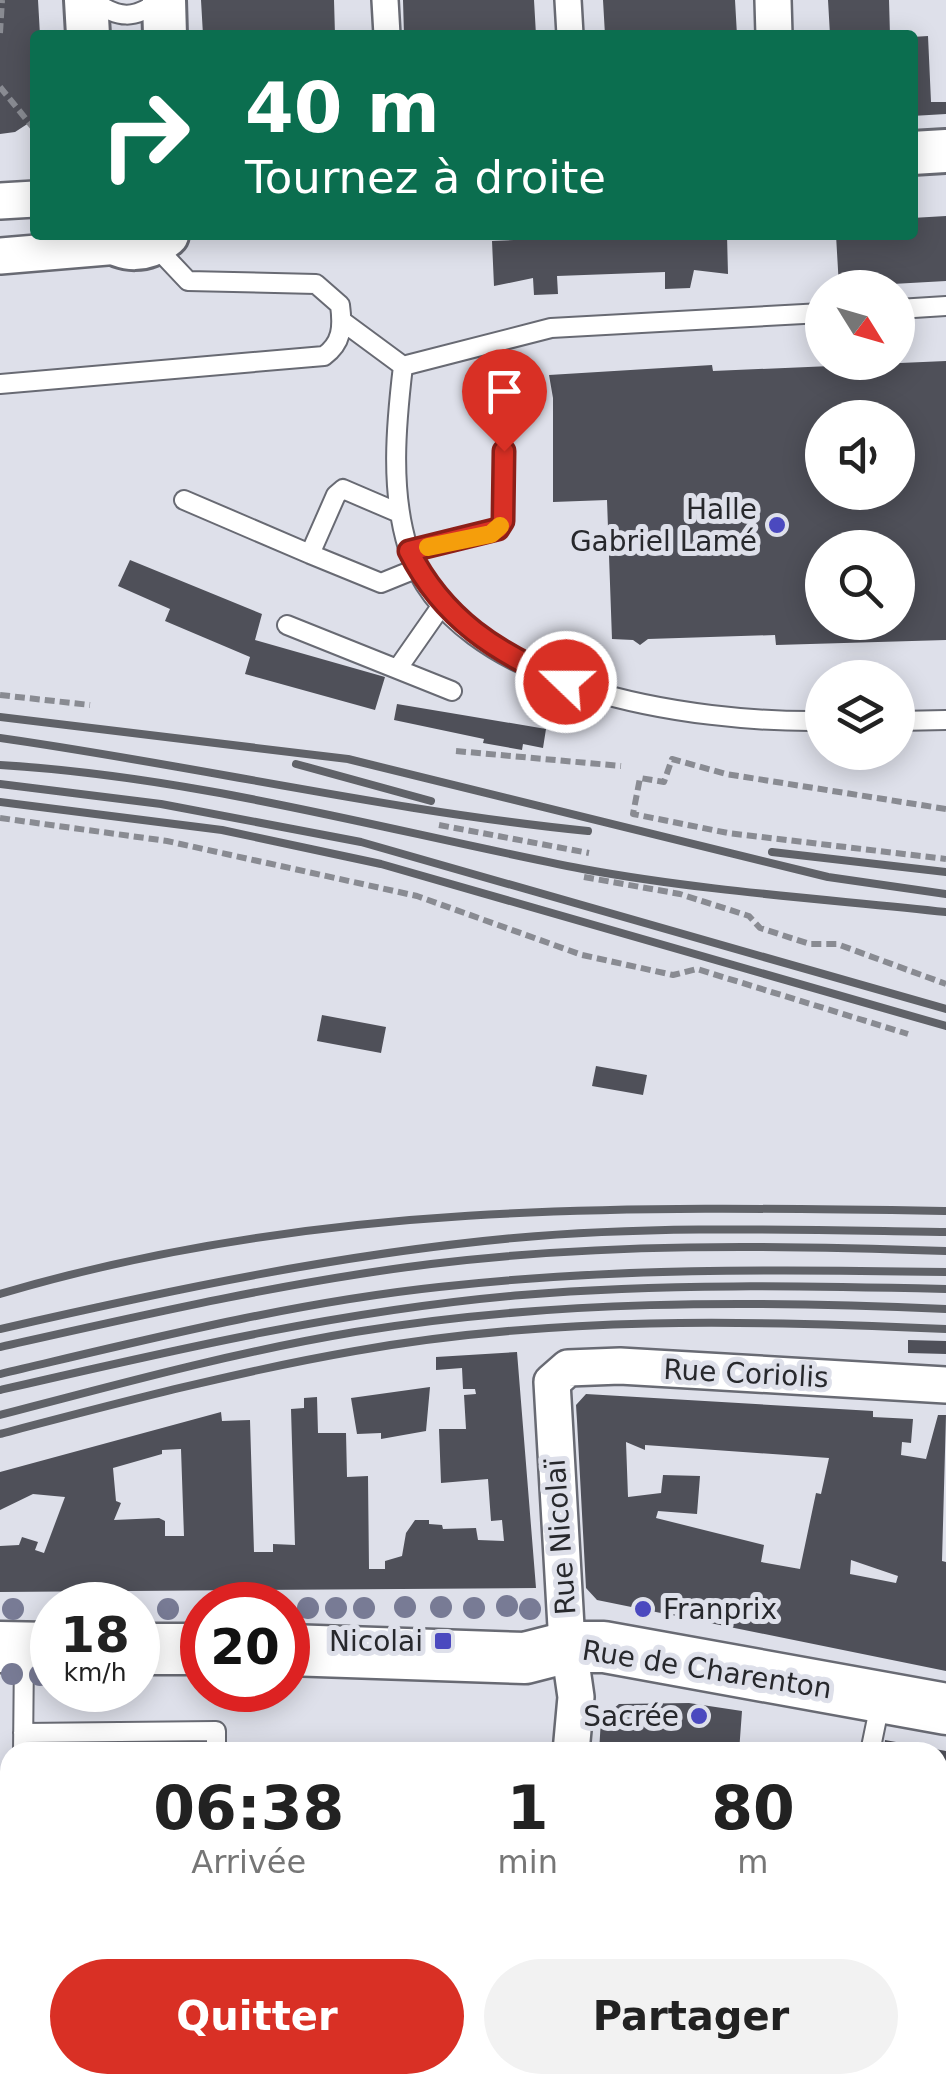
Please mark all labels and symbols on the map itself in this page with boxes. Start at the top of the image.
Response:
north arrow [805,270,915,380]
pin [462,349,547,452]
place label: Halle Gabriel Lamé [570,493,757,558]
marker: Halle Gabriel Lamé [766,514,788,536]
position arrow [514,630,618,734]
street label: Rue Coriolis [663,1353,829,1394]
street label: Rue Nicolaï [539,1458,582,1616]
speed limit sign: 20 [180,1582,310,1712]
place label: Franprix [663,1593,777,1626]
marker: Franprix [632,1598,654,1620]
place label: Nicolai [329,1625,423,1658]
marker: Nicolai [432,1630,454,1652]
street label: Rue de Charenton [580,1633,834,1706]
place label: Sacrée [583,1700,679,1733]
marker: Sacrée [688,1705,710,1727]

